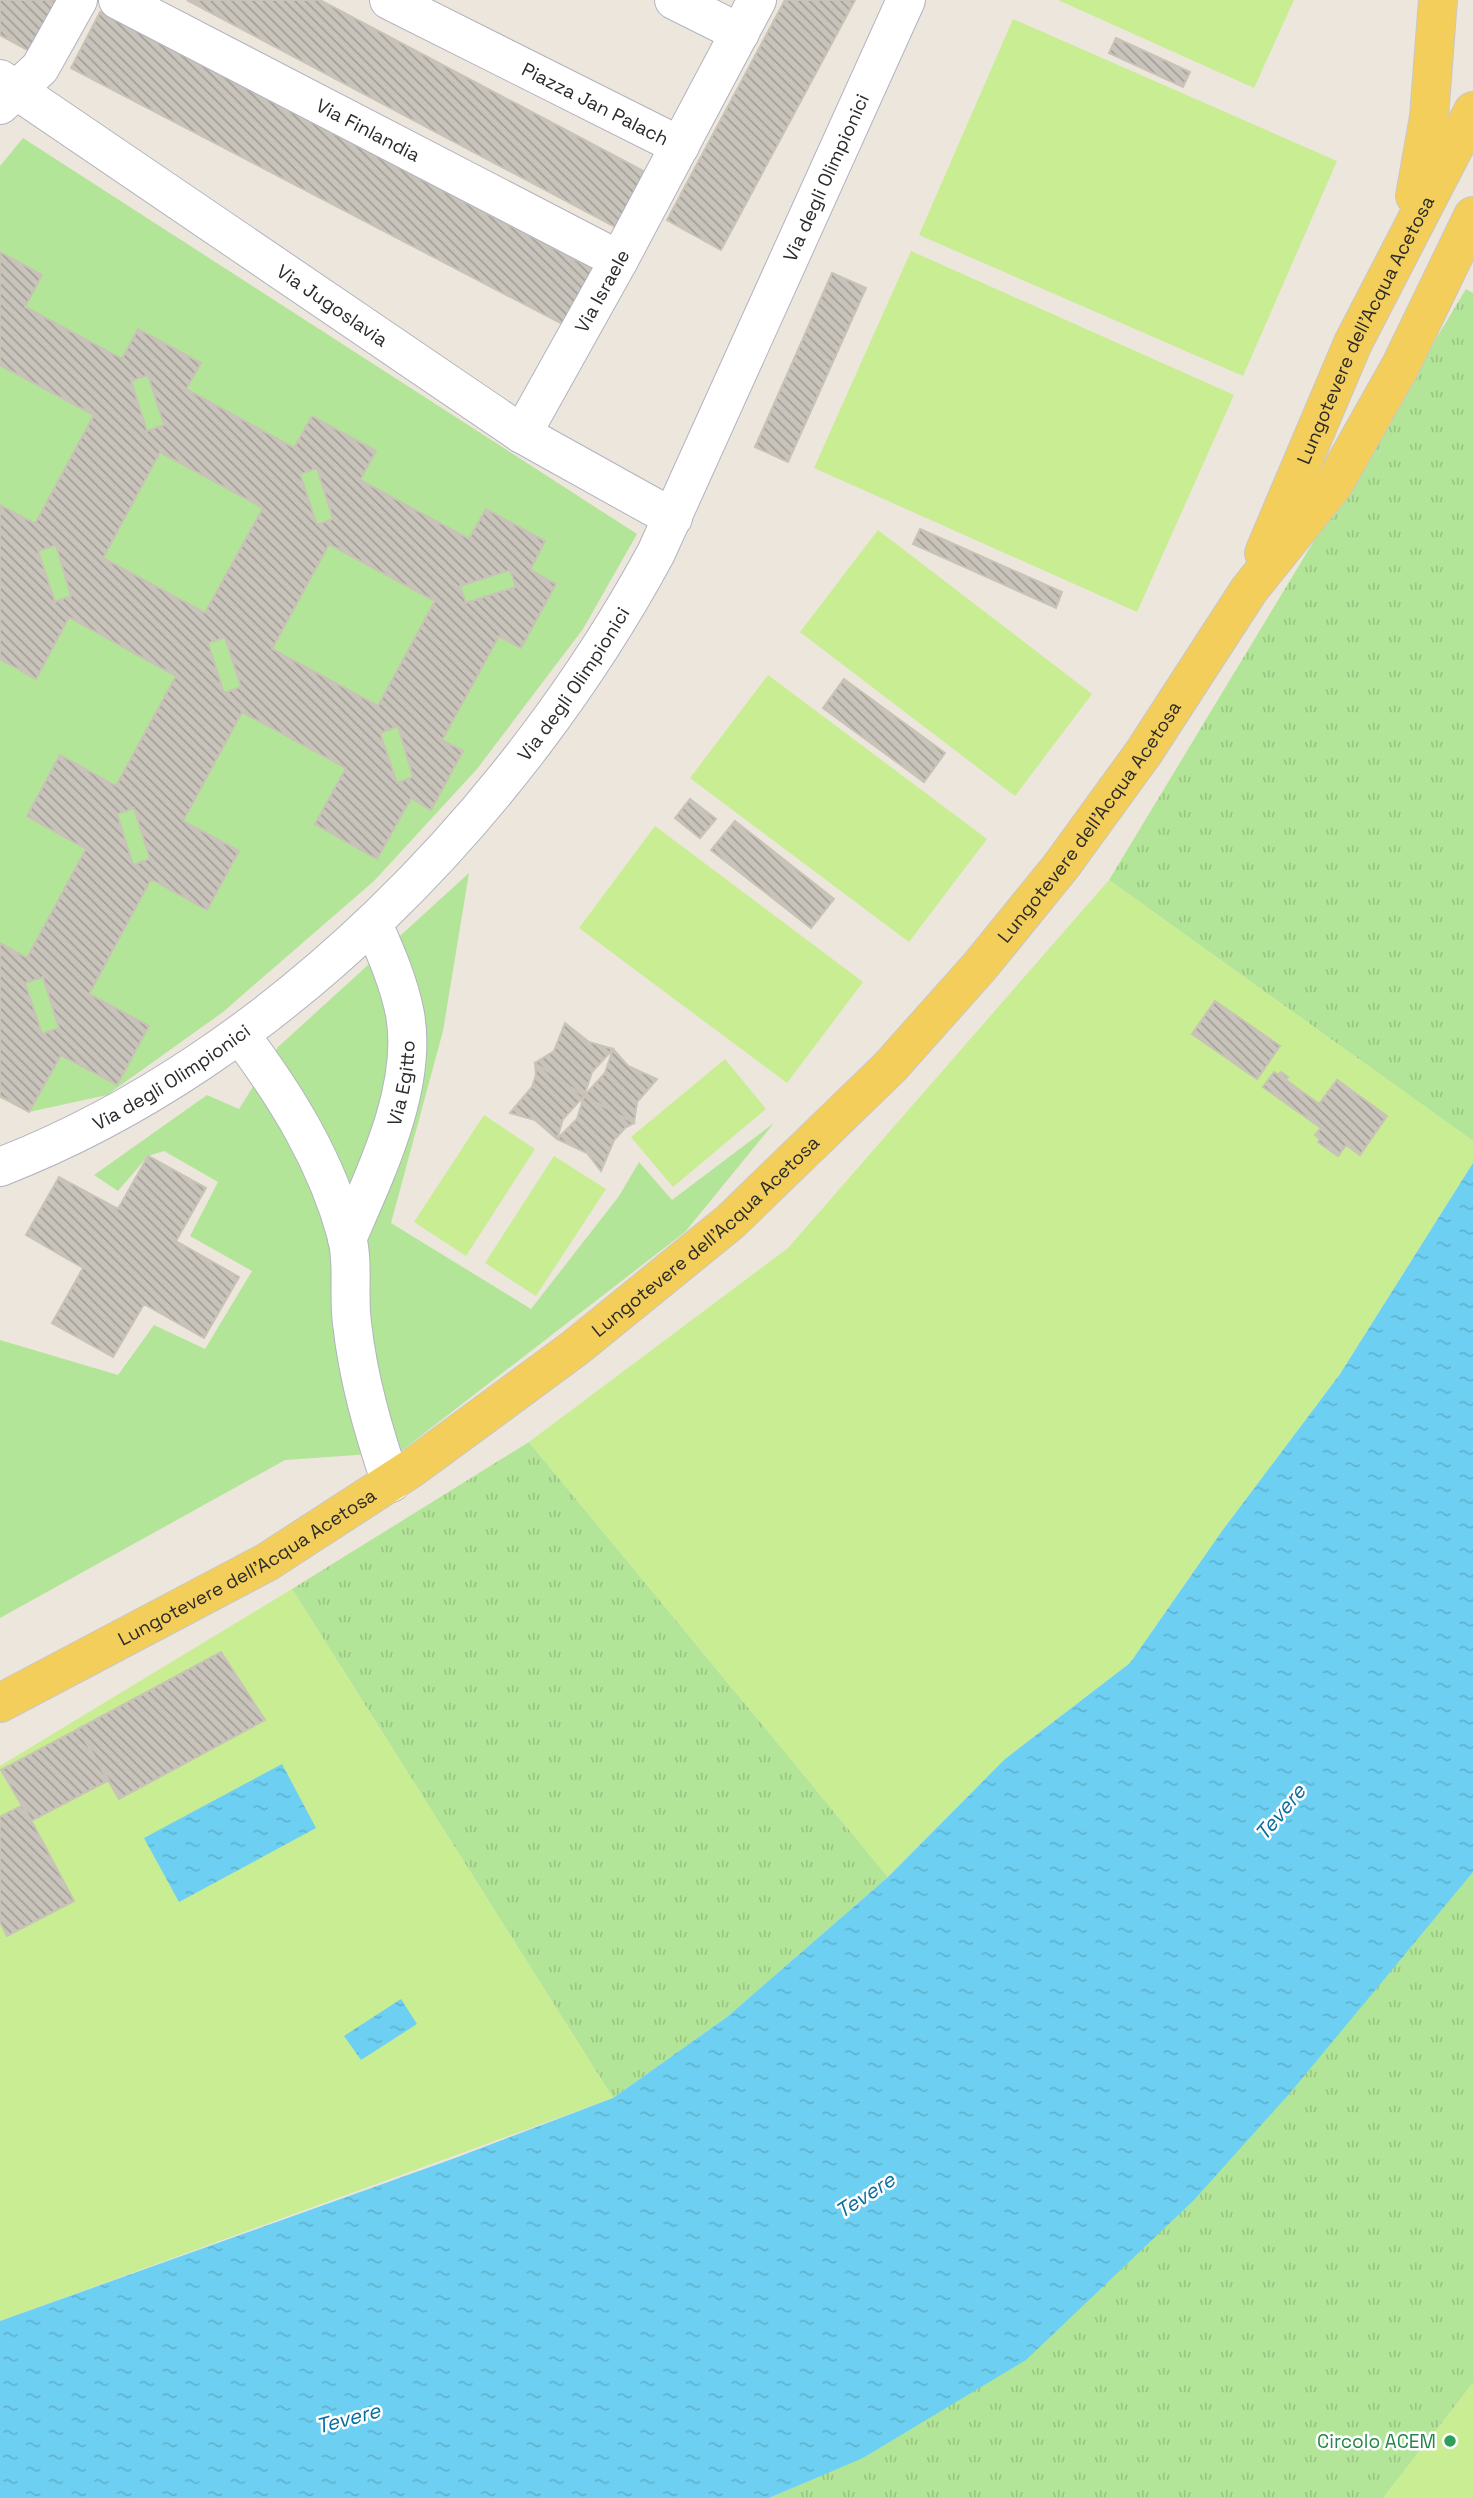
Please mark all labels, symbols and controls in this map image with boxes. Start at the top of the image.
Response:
street label: Piazza Jan Palach [518,56,673,151]
street label: Via degli Olimpionici [777,90,874,265]
street label: Via Finlandia [312,93,425,167]
street label: Lungotevere dell'Acqua Acetosa [1291,191,1440,468]
street label: Via Israele [569,245,635,337]
street label: Via Jugoslavia [272,258,393,352]
street label: Via degli Olimpionici [512,602,635,766]
street label: Lungotevere dell'Acqua Acetosa [992,696,1186,948]
street label: Via degli Olimpionici [88,1018,255,1136]
street label: Via Egitto [381,1040,420,1129]
street label: Lungotevere dell'Acqua Acetosa [586,1130,824,1342]
street label: Lungotevere dell'Acqua Acetosa [113,1482,381,1651]
water label: Tevere [1249,1777,1312,1846]
water label: Tevere [830,2165,901,2224]
water label: Tevere [313,2396,385,2440]
place label: Circolo ACEM [1317,2429,1436,2454]
marker: Circolo ACEM [1442,2433,1458,2449]

